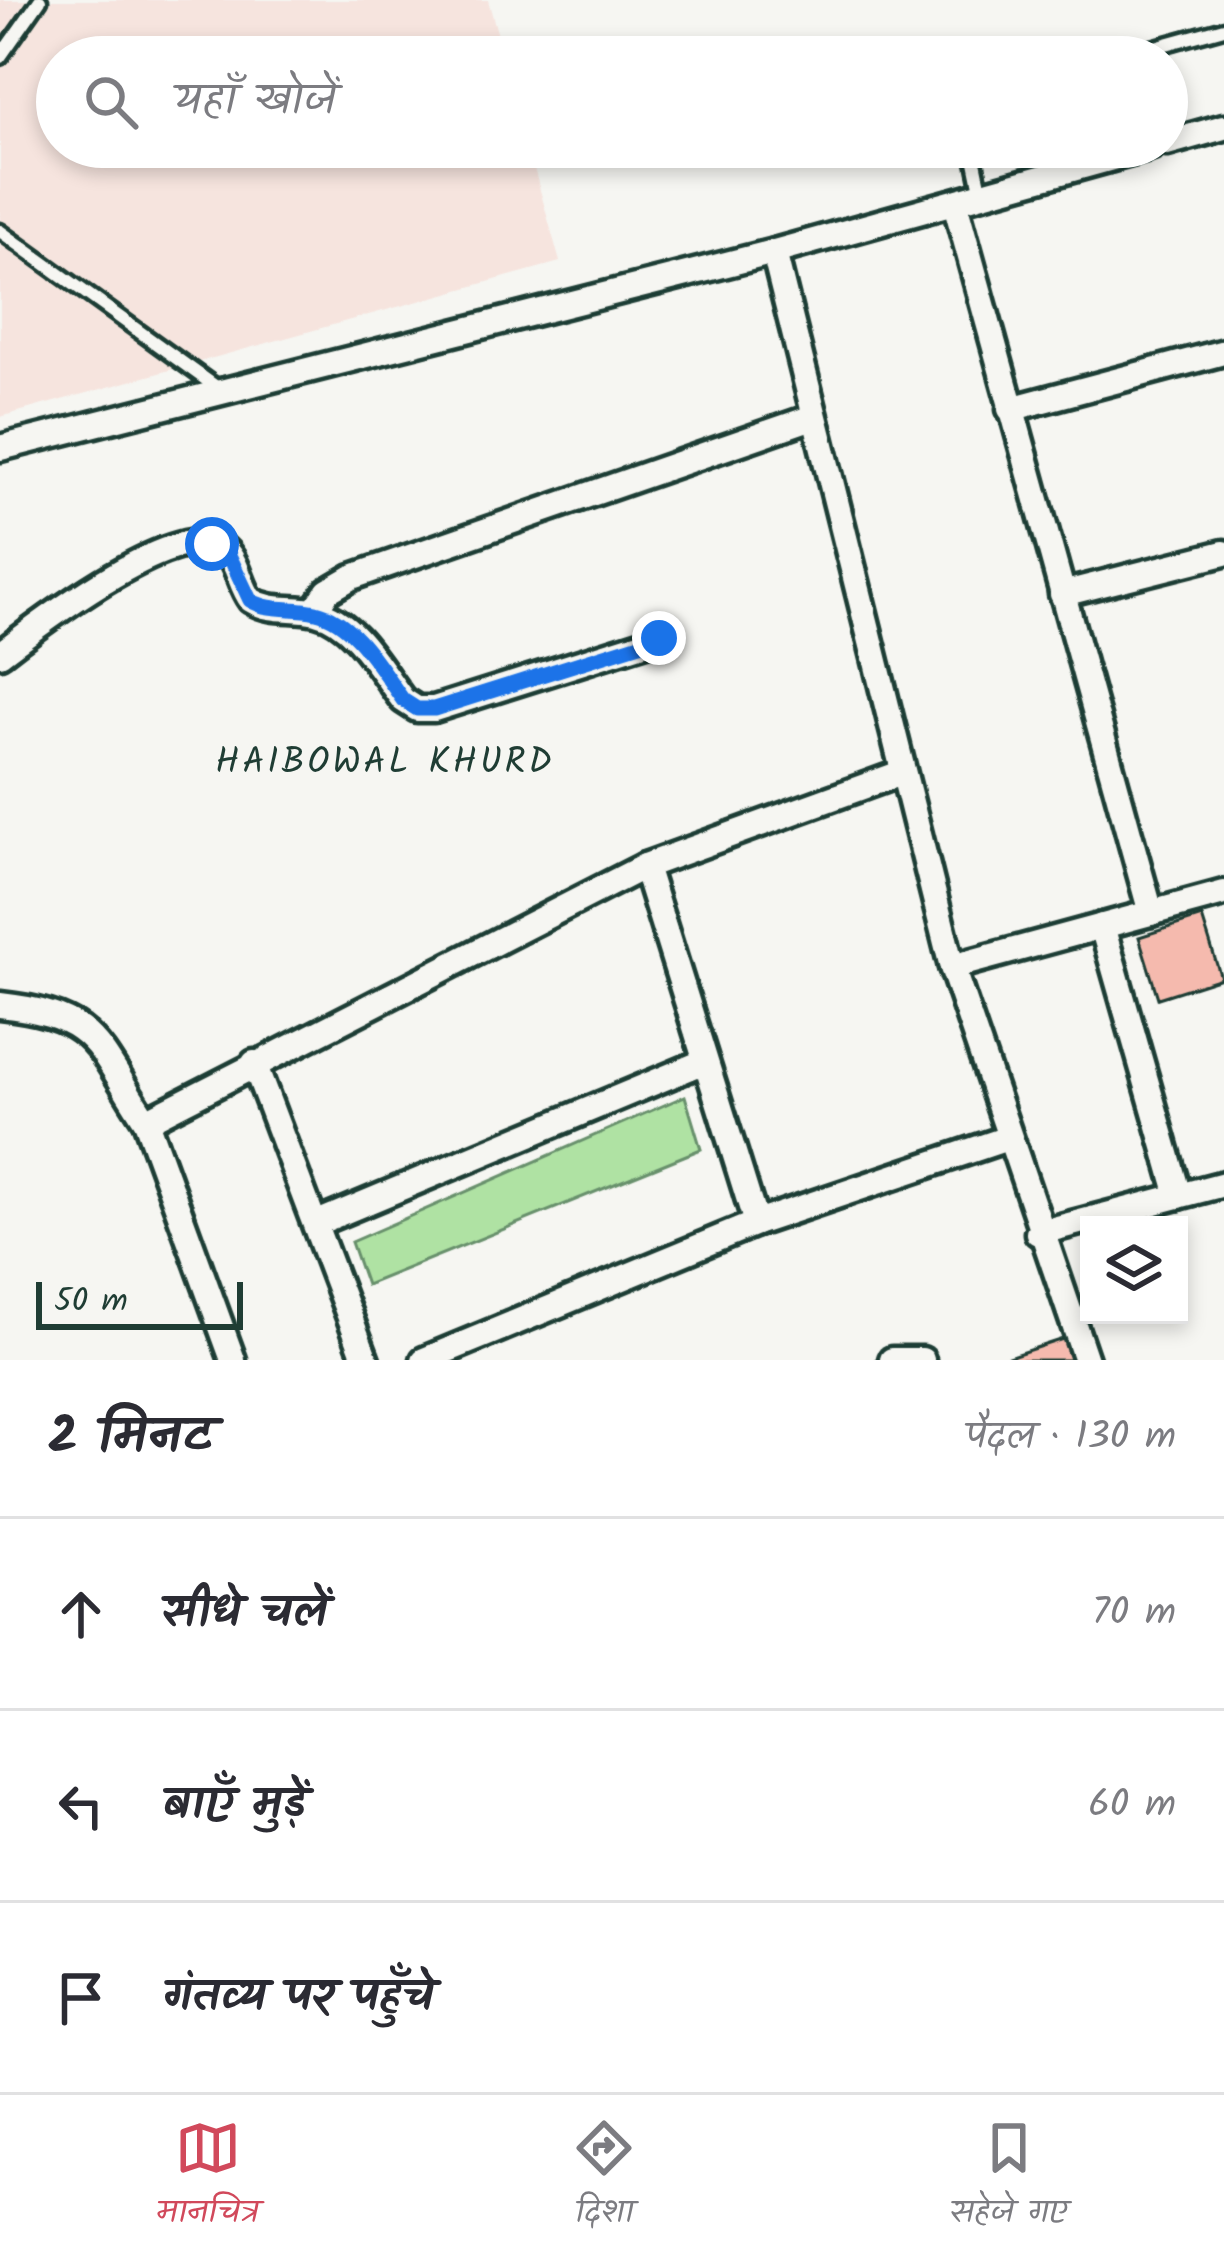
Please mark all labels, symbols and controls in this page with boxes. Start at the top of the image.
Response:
search box [36,36,1188,168]
text: यहाँ खोजें [174,66,336,138]
icon: search [78,69,144,135]
route start [185,517,239,571]
route end [632,611,686,665]
district label: HAIBOWAL KHURD [215,735,555,792]
map controls [1080,1216,1188,1324]
button: layers [1080,1216,1188,1324]
scale bar [36,1276,243,1329]
text: 50 m [54,1276,128,1329]
text: 2 मिनट [48,1398,213,1479]
text: पैदल · 130 m [966,1407,1176,1469]
text: सीधे चलें [162,1578,327,1650]
icon: ahead [48,1581,114,1647]
text: 70 m [1092,1583,1176,1645]
text: बाएँ मुड़ें [162,1770,306,1842]
icon: left [48,1773,114,1839]
text: 60 m [1088,1775,1176,1837]
text: गंतव्य पर पहुँचे [162,1962,434,2034]
icon: arrive [48,1965,114,2031]
tab: मानचित्र [156,2115,259,2240]
tab: दिशा [571,2115,637,2240]
tab: सहेजे गए [950,2115,1068,2240]

